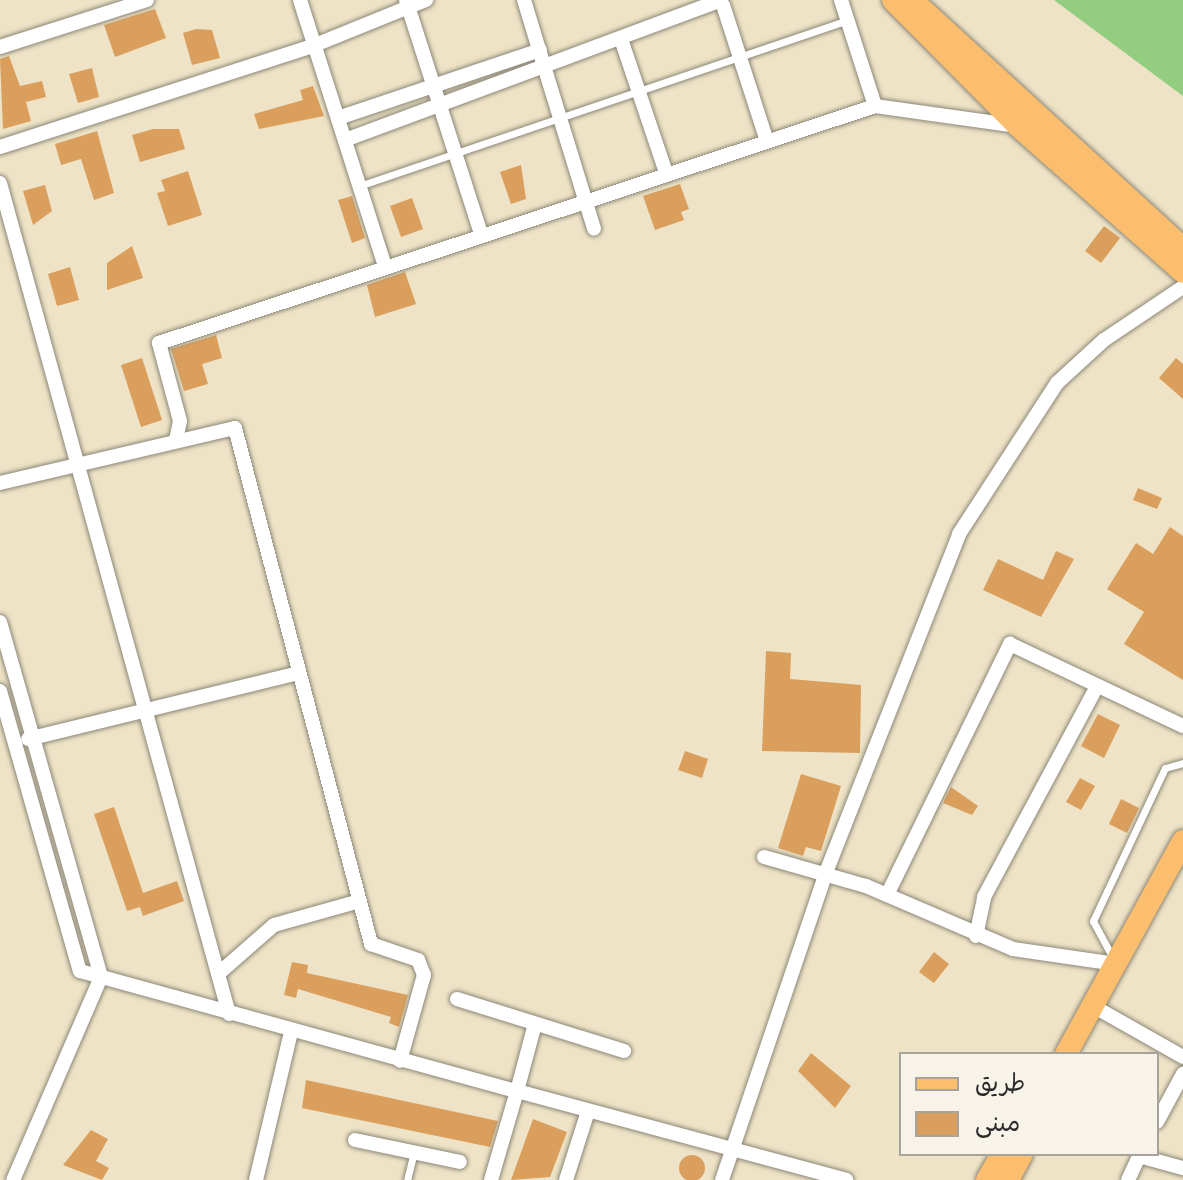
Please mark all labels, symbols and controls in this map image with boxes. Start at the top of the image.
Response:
legend [899,1052,1159,1156]
text: طريق [975,1069,1025,1103]
text: مبنى [975,1109,1020,1143]

